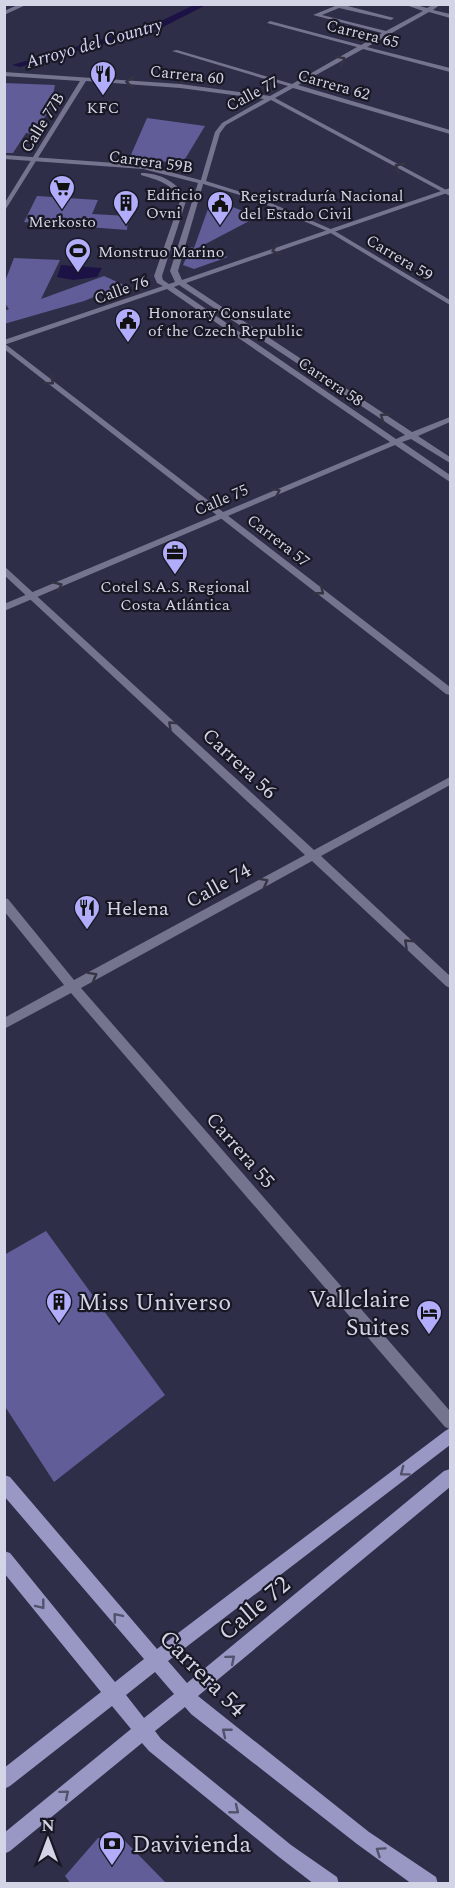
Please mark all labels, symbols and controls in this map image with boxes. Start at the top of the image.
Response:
water label: Arroyo del Country [22,11,166,76]
street label: Carrera 65 [324,13,402,55]
one-way arrow [334,55,345,67]
restaurant icon: KFC [88,59,118,97]
street label: Carrera 60 [149,59,225,91]
street label: Carrera 62 [295,63,373,107]
street label: Calle 77 [222,70,283,118]
one-way arrow [125,76,134,89]
street label: Calle 77B [15,88,71,157]
place label: KFC [87,96,119,120]
street label: Carrera 59B [107,144,195,180]
one-way arrow [395,163,405,174]
supermarket icon: Merkosto [47,173,77,211]
place label: Edificio Ovni [146,183,202,225]
place label: Registraduría Nacional del Estado Civil [240,184,404,226]
building icon: Edificio Ovni [111,188,141,226]
public building icon: Registraduría Nacional del Estado Civil [205,189,235,227]
place label: Merkosto [28,210,96,234]
street label: Carrera 59 [361,228,437,287]
sports icon: Monstruo Marino [63,236,93,274]
place label: Monstruo Marino [98,240,224,264]
one-way arrow [271,243,282,255]
street label: Calle 76 [91,269,152,311]
place label: Honorary Consulate of the Czech Republic [148,301,303,343]
public building icon: Honorary Consulate of the Czech Republic [113,306,143,344]
street label: Carrera 58 [293,351,368,413]
one-way arrow [44,374,55,385]
one-way arrow [380,413,391,424]
street label: Calle 75 [191,478,252,522]
one-way arrow [270,487,281,499]
street label: Carrera 57 [242,508,315,573]
office icon: Cotel S.A.S. Regional Costa Atlántica [160,538,190,576]
place label: Cotel S.A.S. Regional Costa Atlántica [100,575,250,617]
one-way arrow [52,581,63,593]
one-way arrow [314,584,325,595]
one-way arrow [169,721,179,732]
street label: Carrera 56 [195,721,283,806]
street label: Calle 74 [180,856,257,916]
one-way arrow [258,878,268,890]
restaurant icon: Helena [72,893,102,931]
place label: Helena [106,894,169,924]
one-way arrow [404,939,414,950]
one-way arrow [87,972,97,983]
street label: Carrera 55 [198,1106,282,1196]
place label: Vallclaire Suites [309,1282,410,1346]
place label: Miss Universo [78,1285,231,1321]
building icon: Miss Universo [44,1287,74,1325]
hotel icon: Vallclaire Suites [414,1298,444,1336]
one-way arrow [400,1464,411,1475]
street label: Calle 72 [211,1568,299,1650]
one-way arrow [33,1599,44,1610]
one-way arrow [113,1613,124,1624]
street label: Carrera 54 [150,1622,254,1726]
one-way arrow [224,1655,235,1666]
one-way arrow [222,1728,233,1739]
one-way arrow [58,1790,69,1801]
one-way arrow [228,1803,239,1814]
north arrow [18,1810,78,1870]
text: N [41,1814,55,1838]
place label: Davivienda [132,1827,251,1863]
bank icon: Davivienda [97,1829,127,1867]
one-way arrow [376,1847,387,1858]

